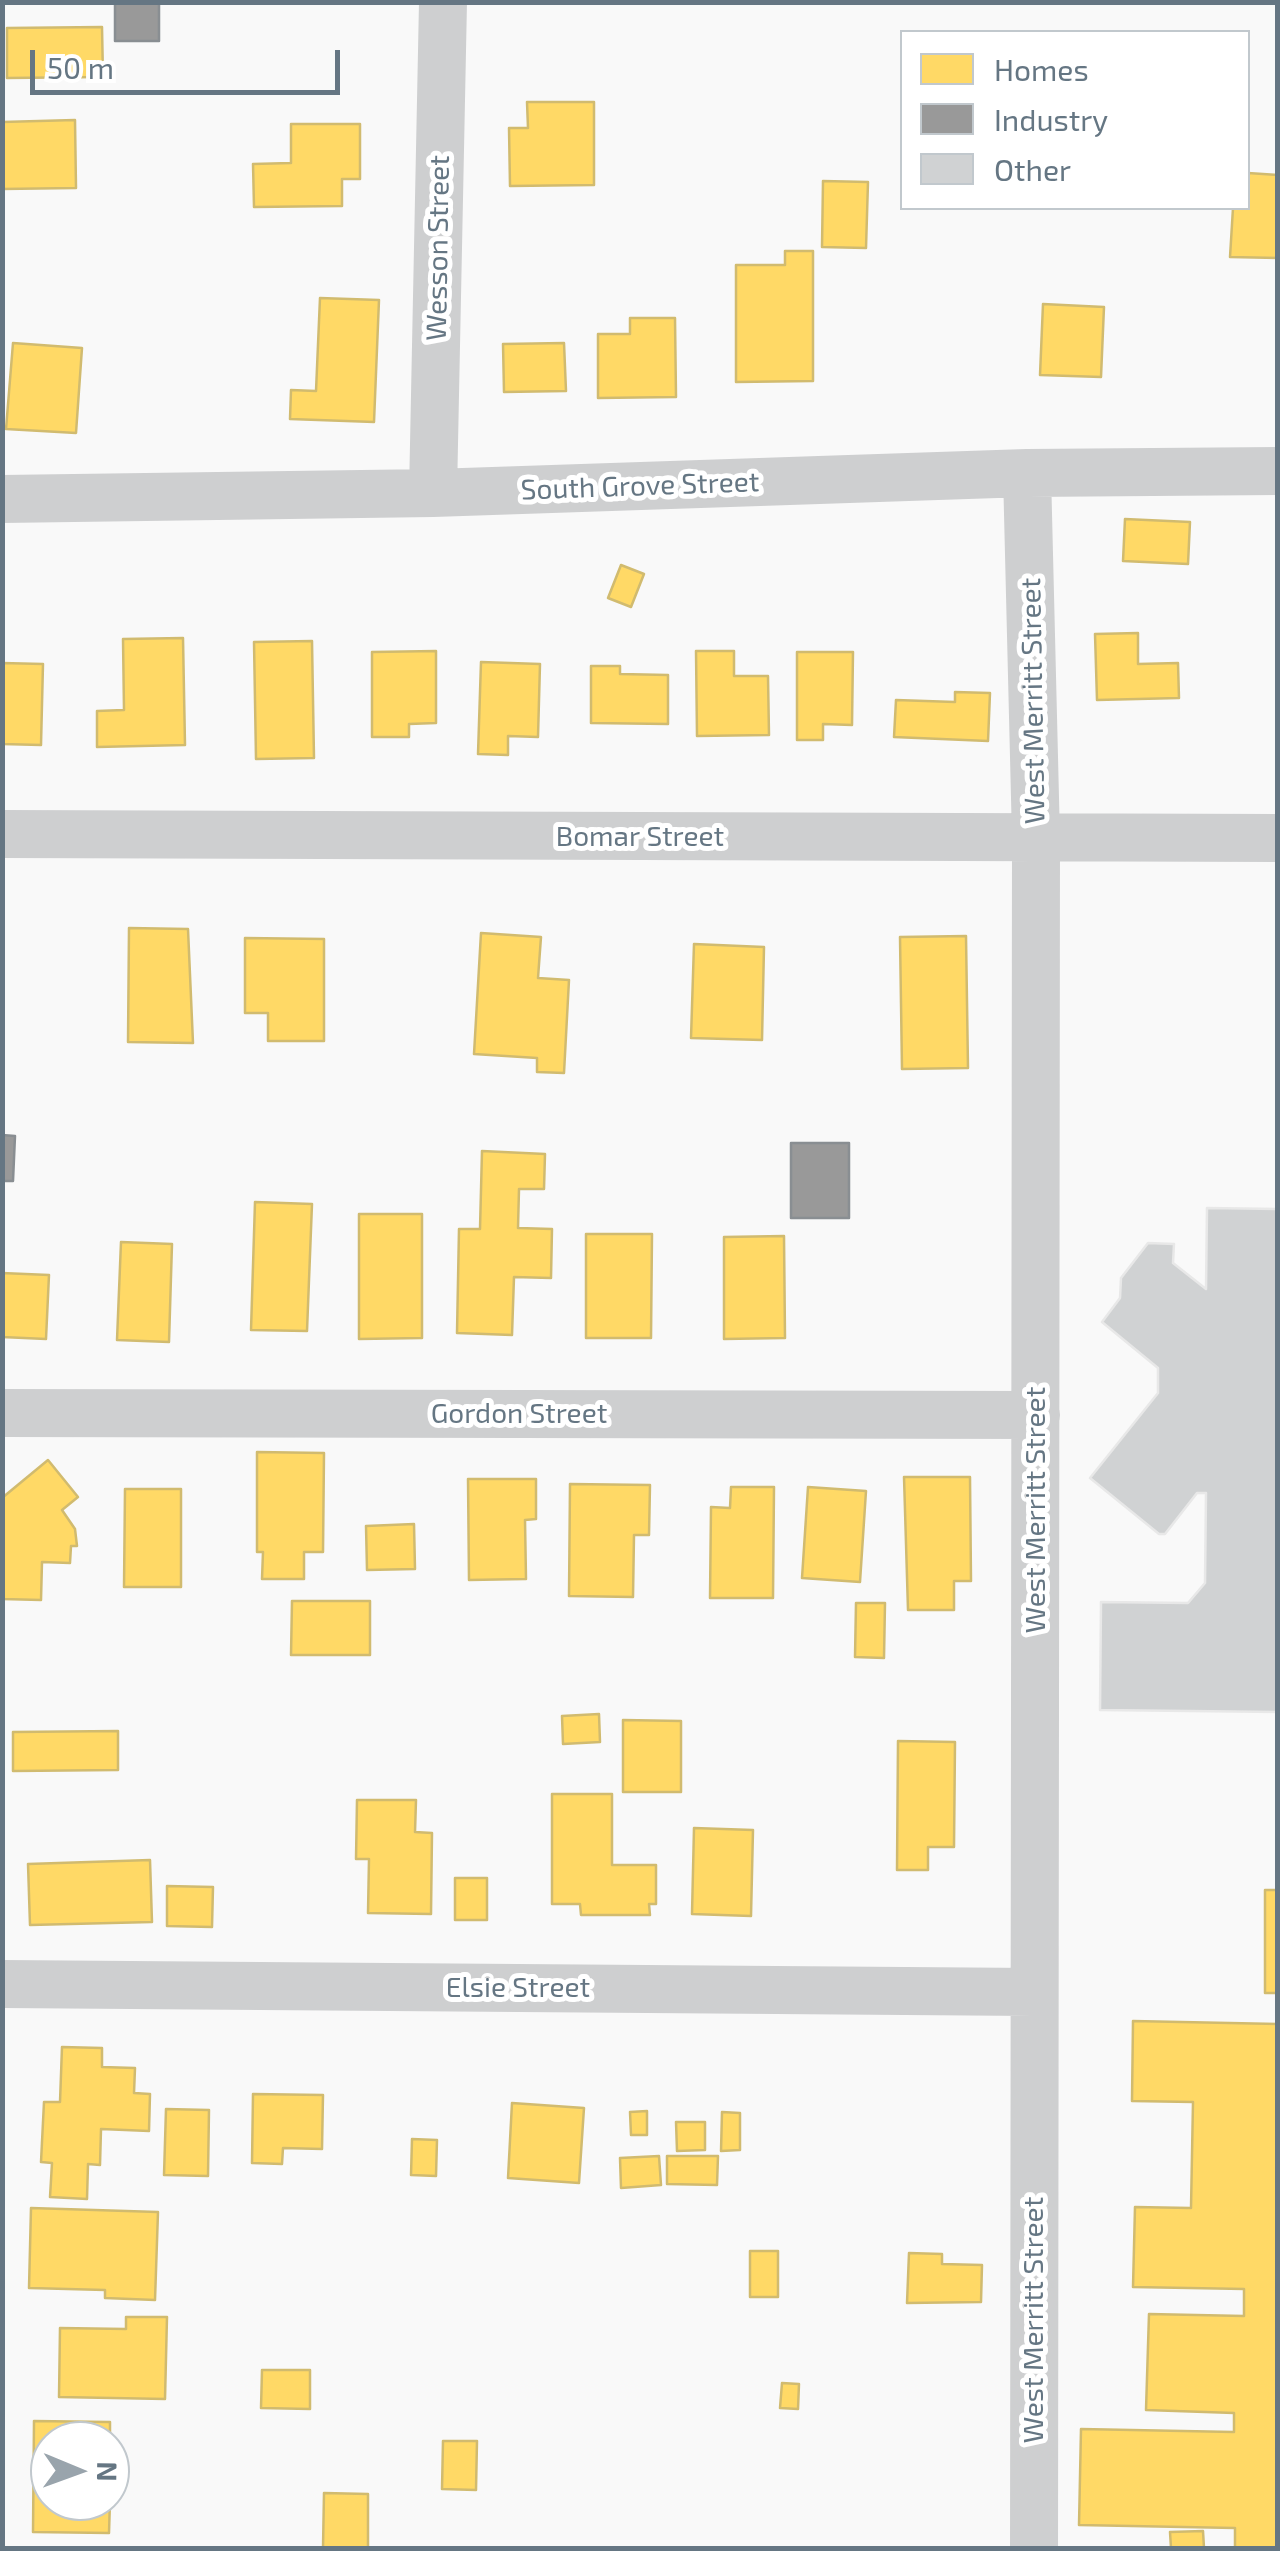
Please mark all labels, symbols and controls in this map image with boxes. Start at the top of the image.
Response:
scale bar [35,30,345,92]
legend [900,30,1250,210]
text: 50 m [47,49,114,85]
text: Homes [994,51,1089,87]
text: Industry [994,101,1108,137]
text: Other [994,151,1071,187]
street label: Wesson Street [420,155,456,341]
street label: South Grove Street [520,465,760,507]
street label: West Merritt Street [1014,577,1052,825]
street label: Bomar Street [556,820,724,854]
street label: West Merritt Street [1019,1387,1053,1633]
street label: Gordon Street [431,1397,607,1431]
street label: Elsie Street [446,1971,590,2005]
street label: West Merritt Street [1017,2197,1051,2443]
north arrow [30,2421,130,2521]
text: N [91,2461,125,2482]

